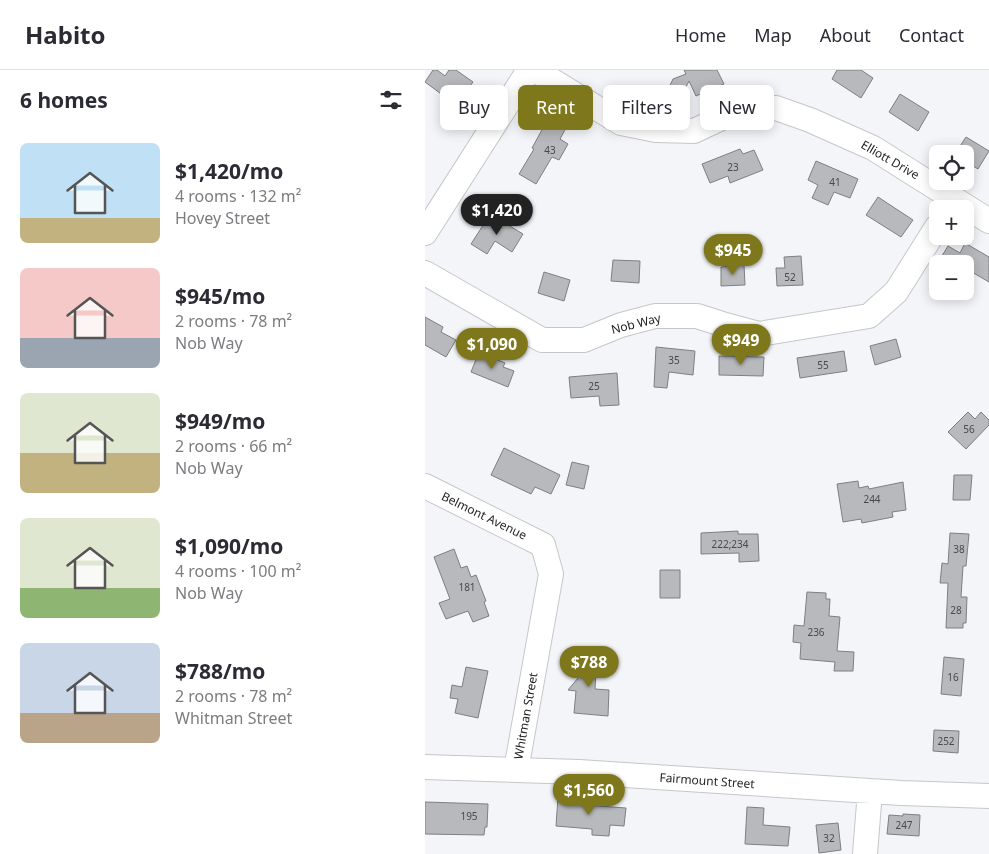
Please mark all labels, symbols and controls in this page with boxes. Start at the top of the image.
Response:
text: Habito [25,18,106,51]
text: Home [675,23,726,47]
text: Map [754,23,792,47]
text: About [820,23,871,47]
text: Contact [899,23,964,47]
chip: Buy [440,85,508,130]
chip: Rent [518,85,593,130]
chip: Filters [603,85,690,130]
chip: New [700,85,774,130]
text: 6 homes [20,86,108,114]
icon: filters [377,86,405,114]
street label: Elliott Drive [858,136,923,183]
house number: 43 [544,143,556,157]
map controls [929,145,974,300]
button: locate [929,145,974,190]
text: $1,420/mo [175,157,283,185]
house number: 23 [727,160,739,174]
icon: home [60,163,120,223]
house number: 41 [829,175,841,189]
text: 4 rooms · 132 m² [175,185,301,207]
pin: $1,420 [456,194,538,236]
text: $1,420 [472,199,522,221]
button: + [929,200,974,245]
text: Hovey Street [175,207,270,229]
pin: $945 [703,234,763,276]
text: $945 [715,239,751,261]
button: − [929,255,974,300]
house number: 52 [784,270,796,284]
text: $945/mo [175,282,265,310]
icon: home [60,288,120,348]
street label: Nob Way [609,309,663,338]
text: 2 rooms · 78 m² [175,310,292,332]
pin: $949 [711,324,771,366]
pin: $1,090 [451,328,533,370]
text: $949 [723,329,759,351]
text: Nob Way [175,332,243,354]
text: $1,090 [467,333,517,355]
house number: 35 [668,353,680,367]
house number: 55 [817,358,829,372]
house number: 25 [588,379,600,393]
text: $949/mo [175,407,265,435]
icon: home [60,413,120,473]
house number: 56 [963,422,975,436]
text: 2 rooms · 66 m² [175,435,292,457]
text: Nob Way [175,457,243,479]
street label: Belmont Avenue [439,487,530,544]
house number: 244 [863,492,881,506]
text: $1,090/mo [175,532,283,560]
house number: 222;234 [712,537,749,551]
icon: home [60,538,120,598]
house number: 38 [953,542,965,556]
text: 4 rooms · 100 m² [175,560,301,582]
house number: 181 [458,580,476,594]
text: Nob Way [175,582,243,604]
house number: 28 [950,603,962,617]
house number: 236 [807,625,825,639]
pin: $788 [559,646,619,688]
text: $788 [571,651,607,673]
text: $788/mo [175,657,265,685]
icon: home [60,663,120,723]
street label: Whitman Street [509,670,542,761]
house number: 16 [947,670,959,684]
text: 2 rooms · 78 m² [175,685,292,707]
text: Whitman Street [175,707,292,729]
house number: 252 [937,734,955,748]
street label: Fairmount Street [659,769,756,792]
pin: $1,560 [548,774,630,816]
text: $1,560 [564,779,614,801]
house number: 195 [460,809,478,823]
house number: 247 [895,818,913,832]
house number: 32 [823,831,835,845]

